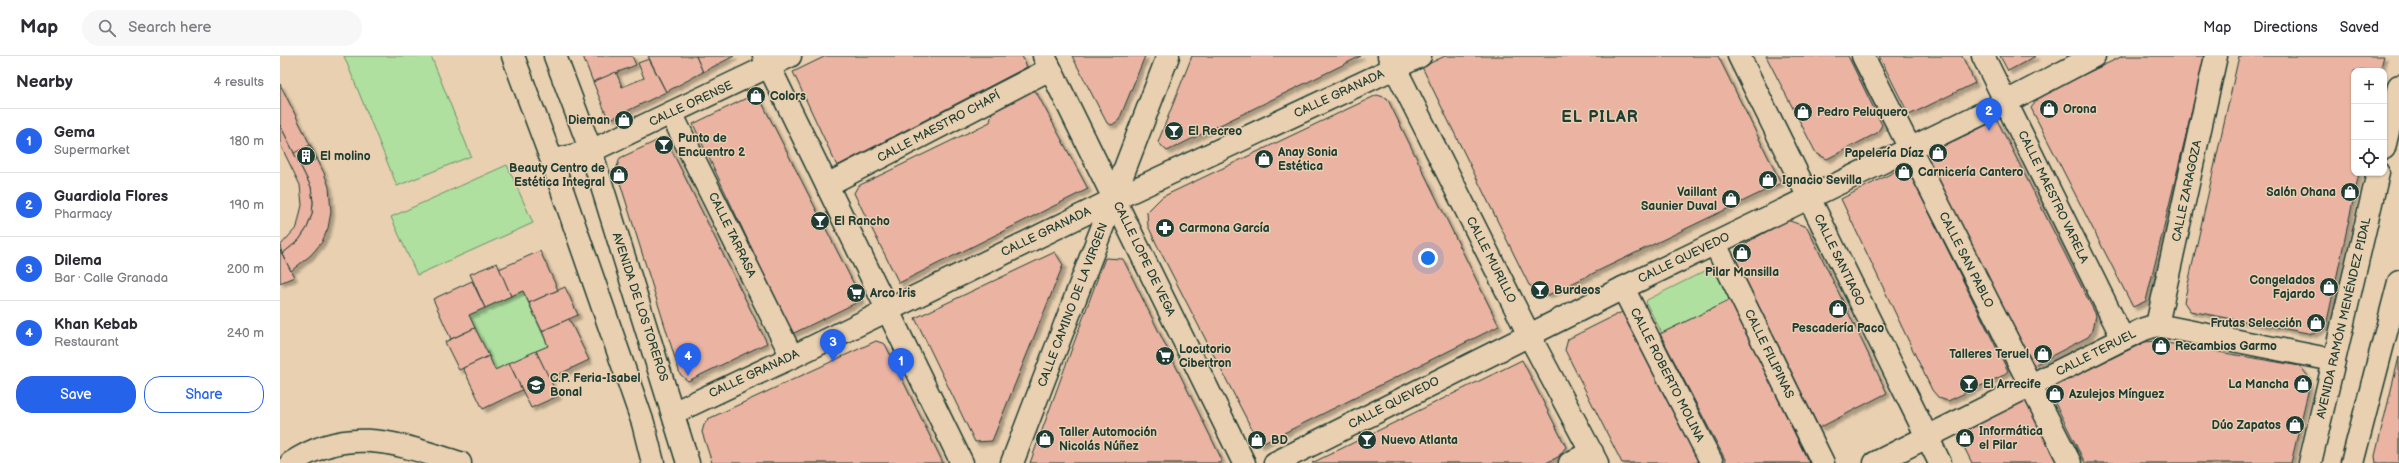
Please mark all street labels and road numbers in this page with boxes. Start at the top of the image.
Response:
street label: CALLE GRANADA [1292,66,1387,121]
street label: CALLE ORENSE [647,78,735,130]
street label: CALLE MAESTRO CHAPÍ [874,86,1003,166]
street label: CALLE MAESTRO VARELA [2014,128,2092,266]
street label: CALLE ZARAGOZA [2169,138,2205,243]
street label: CALLE TARRASA [705,190,759,281]
street label: CALLE LOPE DE VEGA [1110,199,1179,320]
street label: CALLE GRANADA [999,204,1094,260]
street label: CALLE SAN PABLO [1935,210,1997,310]
street label: CALLE SANTIAGO [1810,212,1868,308]
street label: CALLE MURILLO [1463,214,1519,306]
street label: AVENIDA RAMÓN MENÉNDEZ PIDAL [2312,215,2375,420]
street label: CALLE CAMINO DE LA VIRGEN [1035,221,1111,389]
street label: CALLE QUEVEDO [1636,229,1732,287]
street label: AVENIDA DE LOS TOREROS [609,231,671,383]
street label: CALLE ROBERTO MOLINA [1627,305,1708,445]
street label: CALLE FILIPINAS [1741,307,1797,401]
street label: CALLE TERUEL [2054,326,2139,380]
street label: CALLE GRANADA [707,346,802,401]
street label: CALLE QUEVEDO [1346,374,1442,432]

